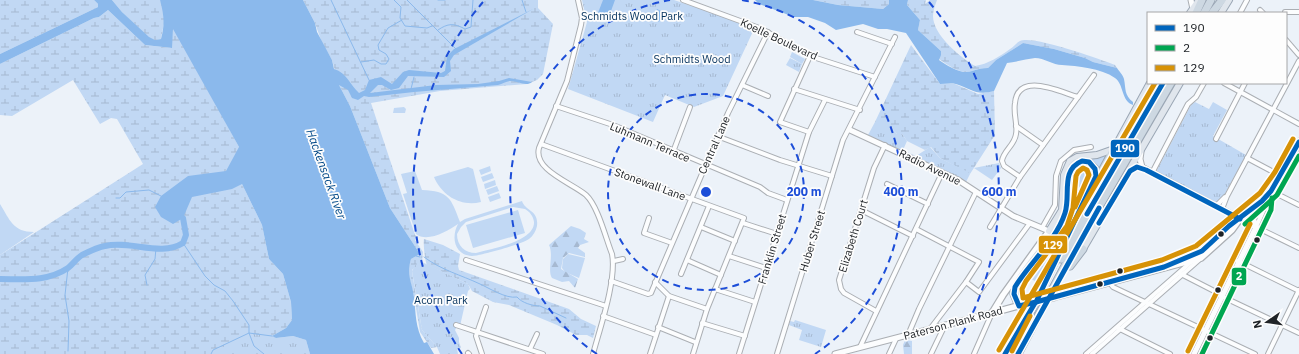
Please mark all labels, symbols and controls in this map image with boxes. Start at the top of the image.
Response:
park label: Schmidts Wood Park [581,9,683,23]
legend [1147,12,1287,84]
street label: Koelle Boulevard [738,15,820,63]
text: 190 [1183,20,1205,35]
text: 2 [1183,40,1190,55]
park label: Schmidts Wood [653,52,731,66]
text: 129 [1183,60,1205,75]
street label: Central Lane [695,114,733,176]
street label: Luhmann Terrace [608,119,692,165]
water label: Hackensack River [303,127,350,221]
line badge: 190 [1110,139,1140,158]
text: 190 [1115,141,1135,155]
street label: Radio Avenue [897,146,963,188]
street label: Stonewall Lane [612,165,688,203]
text: 200 m [786,184,822,199]
text: 400 m [883,184,919,199]
text: 600 m [981,184,1017,199]
centre of rings [699,185,713,199]
street label: Elizabeth Court [835,198,871,274]
street label: Huber Street [796,209,828,273]
street label: Franklin Street [755,212,789,286]
unlabelled marker [1216,229,1226,239]
line badge: 129 [1038,235,1068,254]
unlabelled marker [1252,235,1262,245]
text: 129 [1043,238,1063,252]
unlabelled marker [1115,266,1125,276]
line badge: 2 [1231,267,1247,286]
text: 2 [1236,269,1243,283]
unlabelled marker [1095,279,1105,289]
unlabelled marker [1213,285,1223,295]
park label: Acorn Park [414,293,468,307]
north arrow [1247,302,1287,342]
street label: Paterson Plank Road [902,303,1004,343]
text: N [1250,319,1265,330]
unlabelled marker [1205,333,1215,343]

